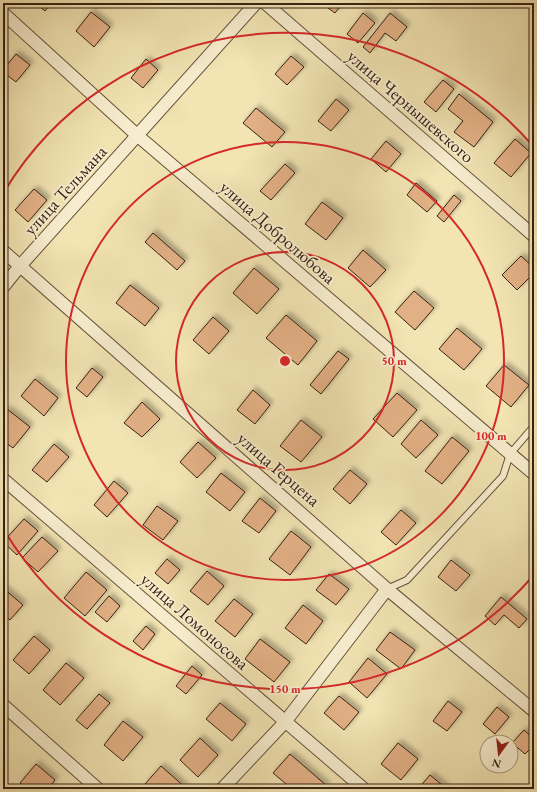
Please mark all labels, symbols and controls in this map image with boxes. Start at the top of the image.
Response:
street label: улица Чернышевского [343,44,479,168]
street label: улица Тельмана [18,139,112,240]
street label: улица Добролюбова [215,175,341,289]
text: 50 m [381,353,407,369]
centre of rings [278,354,292,368]
street label: улица Герцена [233,427,326,512]
text: 100 m [475,428,507,444]
street label: улица Ломоносова [136,568,255,675]
text: 150 m [269,681,301,697]
north arrow [479,734,519,774]
text: N [490,756,503,772]

